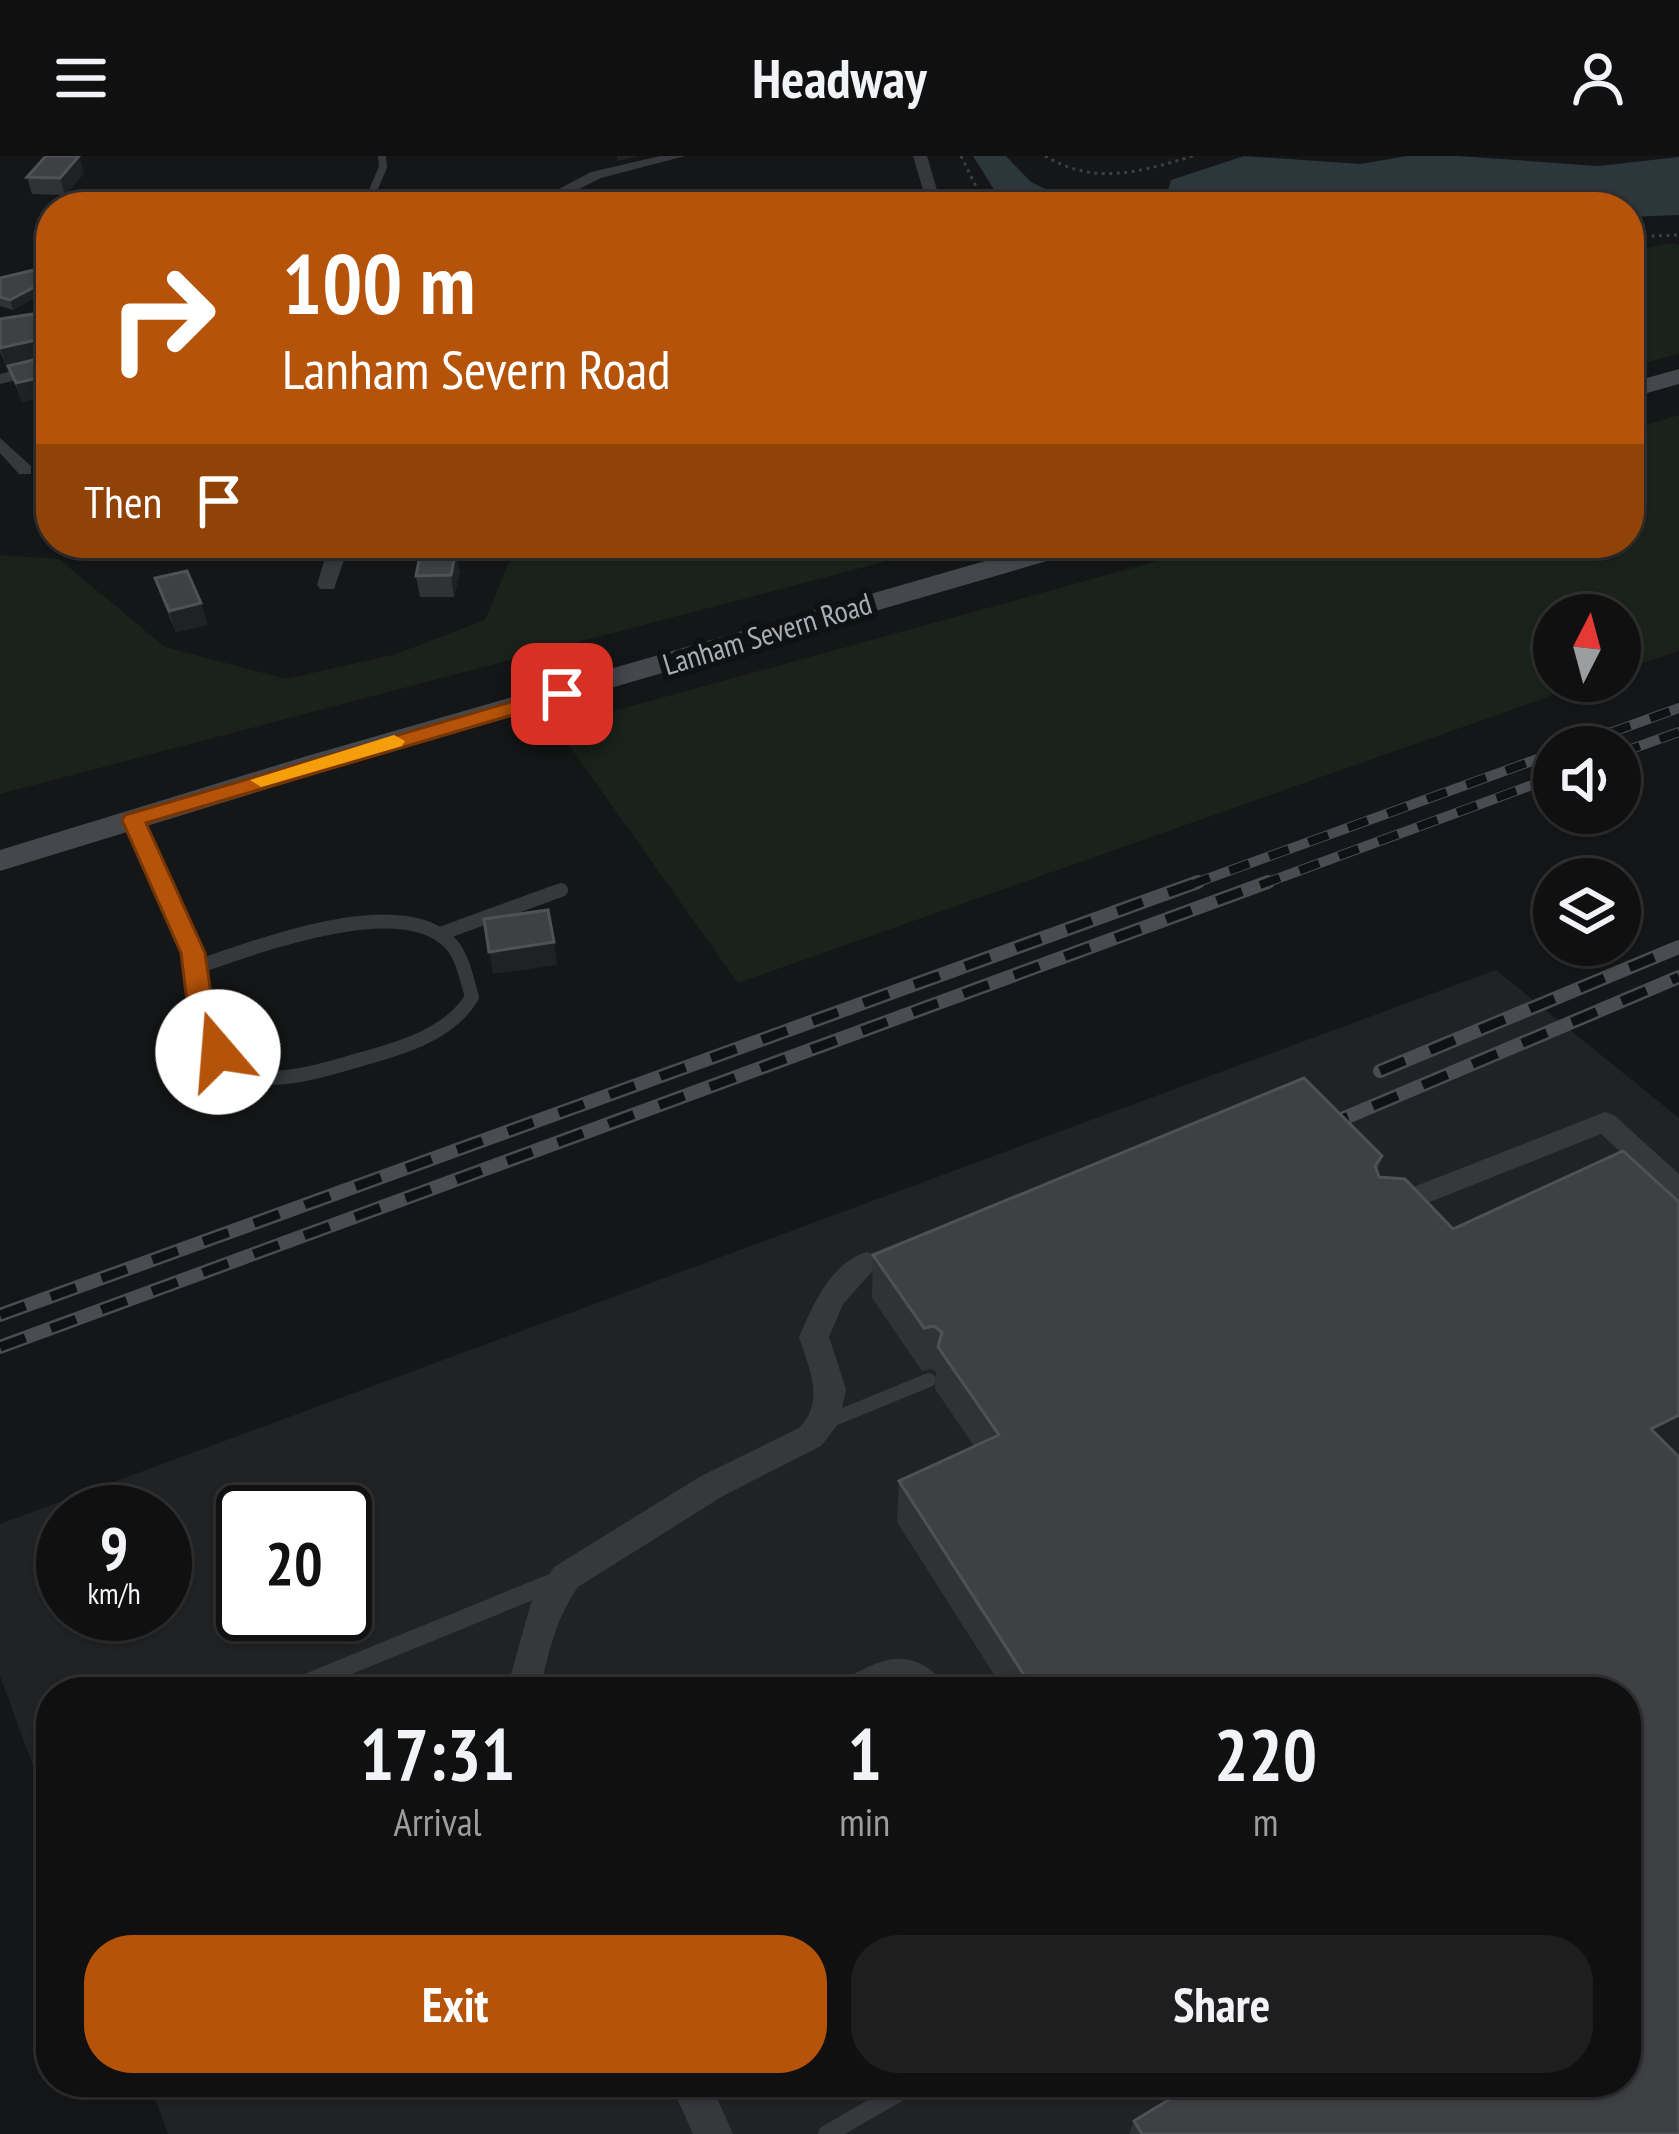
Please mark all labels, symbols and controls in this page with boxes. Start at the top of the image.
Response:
text: Headway [752,43,927,113]
icon: menu [48,45,114,111]
icon: person [1565,45,1631,111]
text: 100 m [282,228,475,337]
icon: right [84,240,240,396]
text: Lanham Severn Road [282,334,671,404]
icon: arrive [186,468,252,534]
text: Then [84,472,162,530]
street label: Lanham Severn Road [658,583,876,683]
north arrow [1533,594,1641,702]
map controls [1533,594,1641,966]
pin [511,643,613,745]
icon: arrive [529,661,595,727]
button: sound [1533,726,1641,834]
button: layers [1533,858,1641,966]
position arrow [155,989,281,1115]
speed limit sign: 20 [216,1485,372,1641]
text: 9 [100,1509,128,1587]
text: km/h [87,1573,141,1612]
text: 17:31 [360,1707,516,1800]
text: 1 [848,1707,882,1800]
text: 220 [1214,1707,1317,1800]
text: Arrival [394,1796,482,1847]
text: min [839,1796,890,1847]
text: m [1253,1796,1278,1847]
button: Exit [84,1935,827,2073]
button: Share [851,1935,1593,2073]

